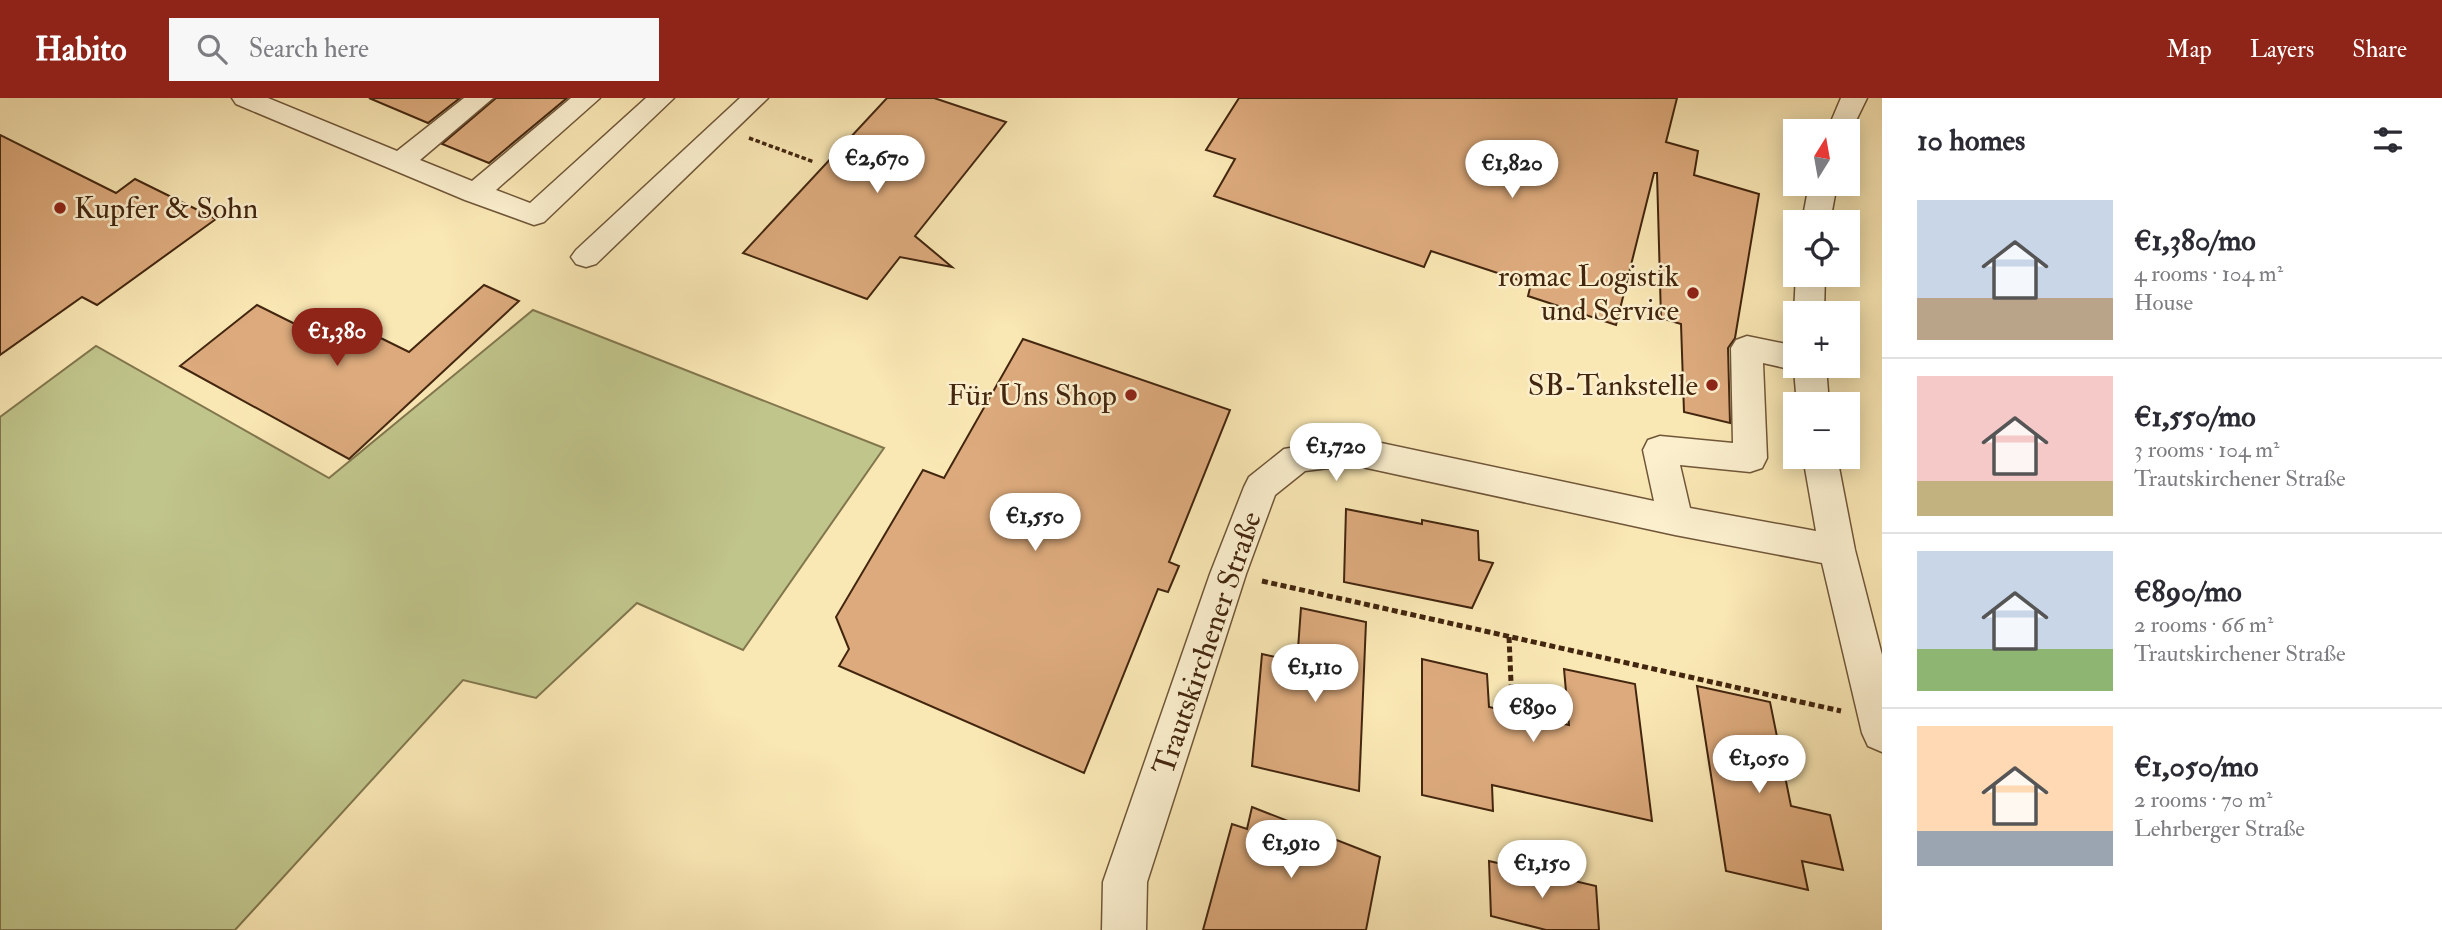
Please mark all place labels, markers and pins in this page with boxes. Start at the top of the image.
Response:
pin: €2,670 [820,136,934,195]
pin: €1,820 [1455,140,1569,200]
place label: Kupfer & Sohn [74,190,258,227]
marker: Kupfer & Sohn [52,200,68,216]
place label: romac Logistik und Service [1498,258,1679,329]
marker: romac Logistik und Service [1685,285,1701,301]
pin: €1,380 [280,308,394,368]
place label: SB-Tankstelle [1528,367,1698,404]
place label: Für Uns Shop [947,377,1117,414]
marker: SB-Tankstelle [1704,377,1720,393]
marker: Für Uns Shop [1123,387,1139,403]
pin: €1,720 [1279,424,1393,483]
pin: €1,550 [978,494,1092,553]
pin: €1,110 [1258,644,1372,704]
pin: €890 [1492,684,1574,744]
pin: €1,050 [1702,736,1816,795]
pin: €1,910 [1234,820,1348,880]
pin: €1,150 [1485,840,1599,900]

